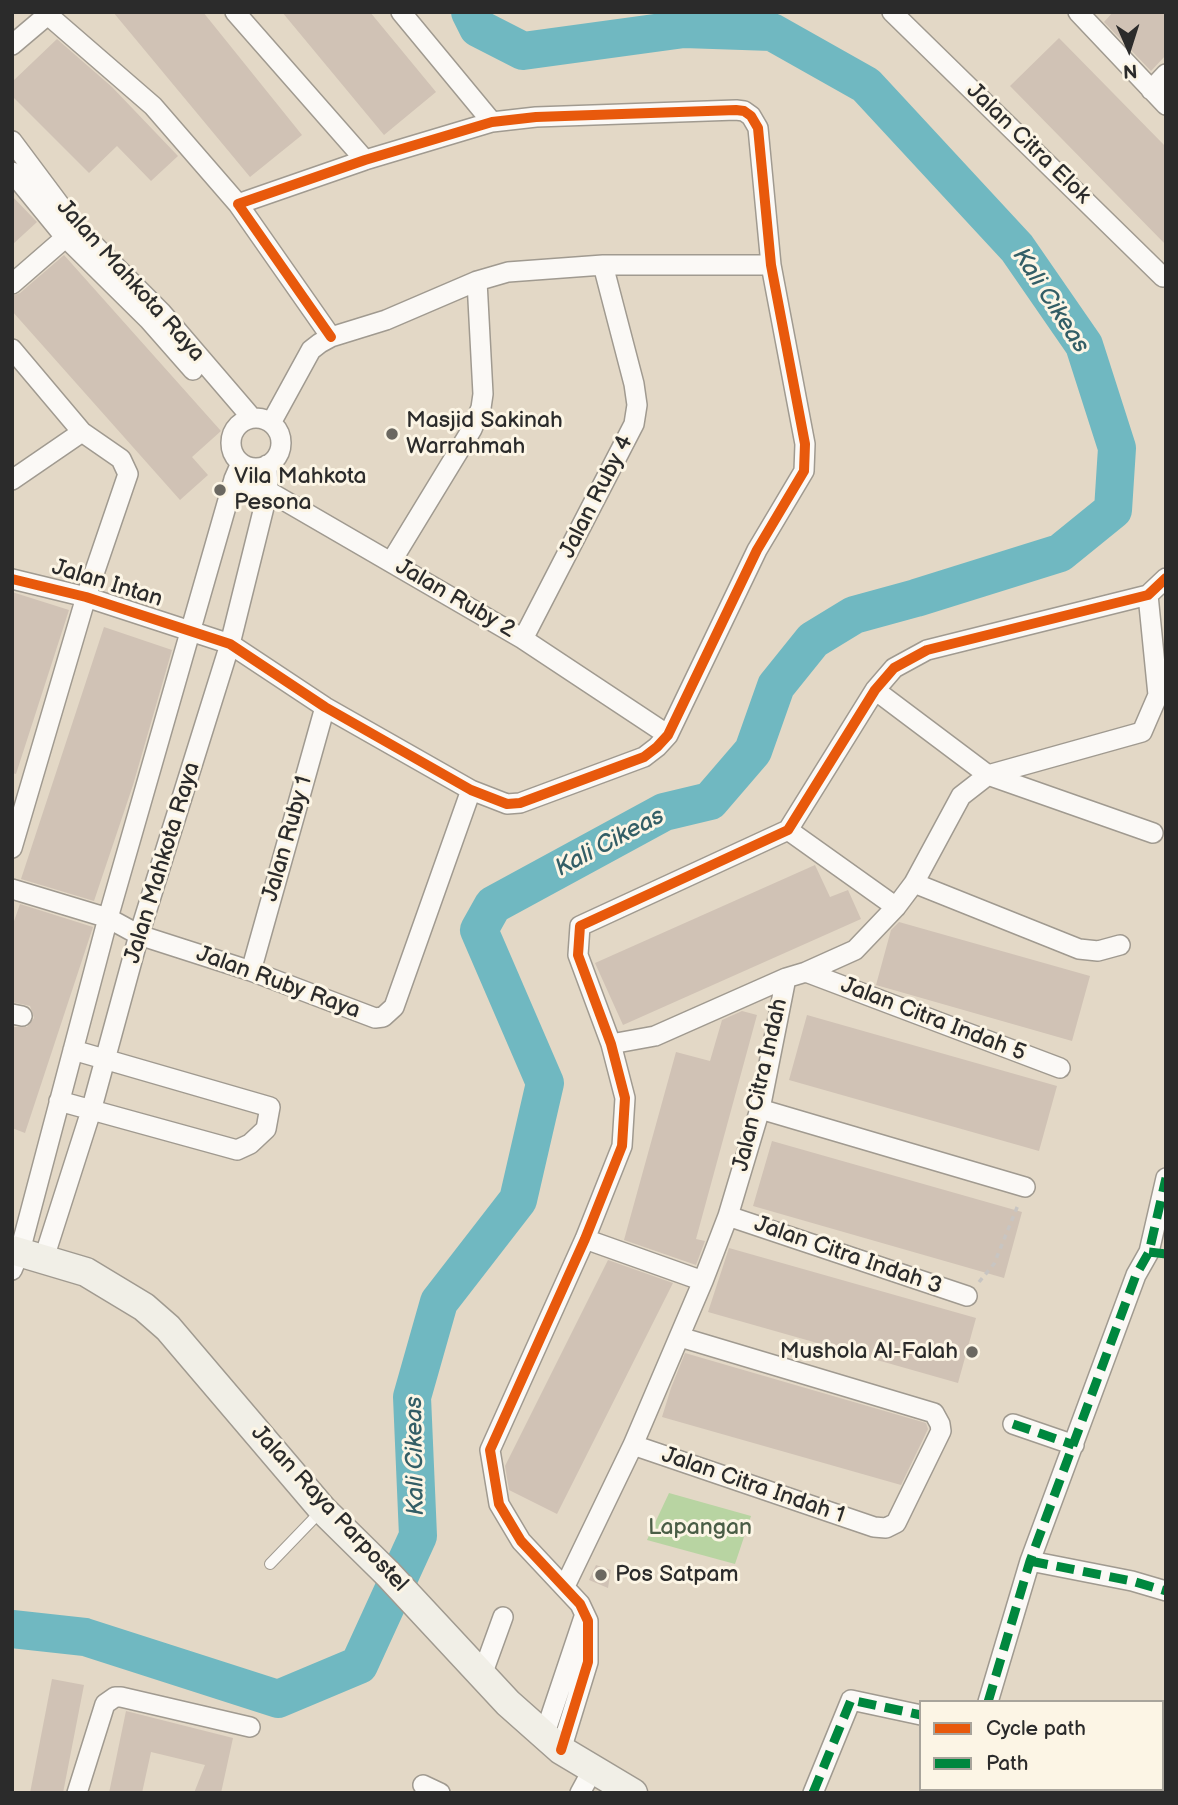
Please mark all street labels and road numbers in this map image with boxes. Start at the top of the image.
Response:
street label: Jalan Citra Elok [960,78,1096,210]
street label: Jalan Mahkota Raya [50,194,210,368]
street label: Jalan Ruby 4 [554,431,640,563]
street label: Jalan Intan [48,554,166,614]
street label: Jalan Ruby 2 [390,554,520,644]
street label: Jalan Mahkota Raya [119,759,207,967]
street label: Jalan Ruby 1 [257,773,319,905]
street label: Jalan Ruby Raya [192,941,364,1025]
street label: Jalan Citra Indah 5 [837,972,1029,1068]
street label: Jalan Citra Indah [728,996,794,1174]
street label: Jalan Citra Indah 3 [750,1211,946,1301]
street label: Jalan Raya Parpostel [245,1420,413,1598]
street label: Jalan Citra Indah 1 [658,1442,848,1530]

